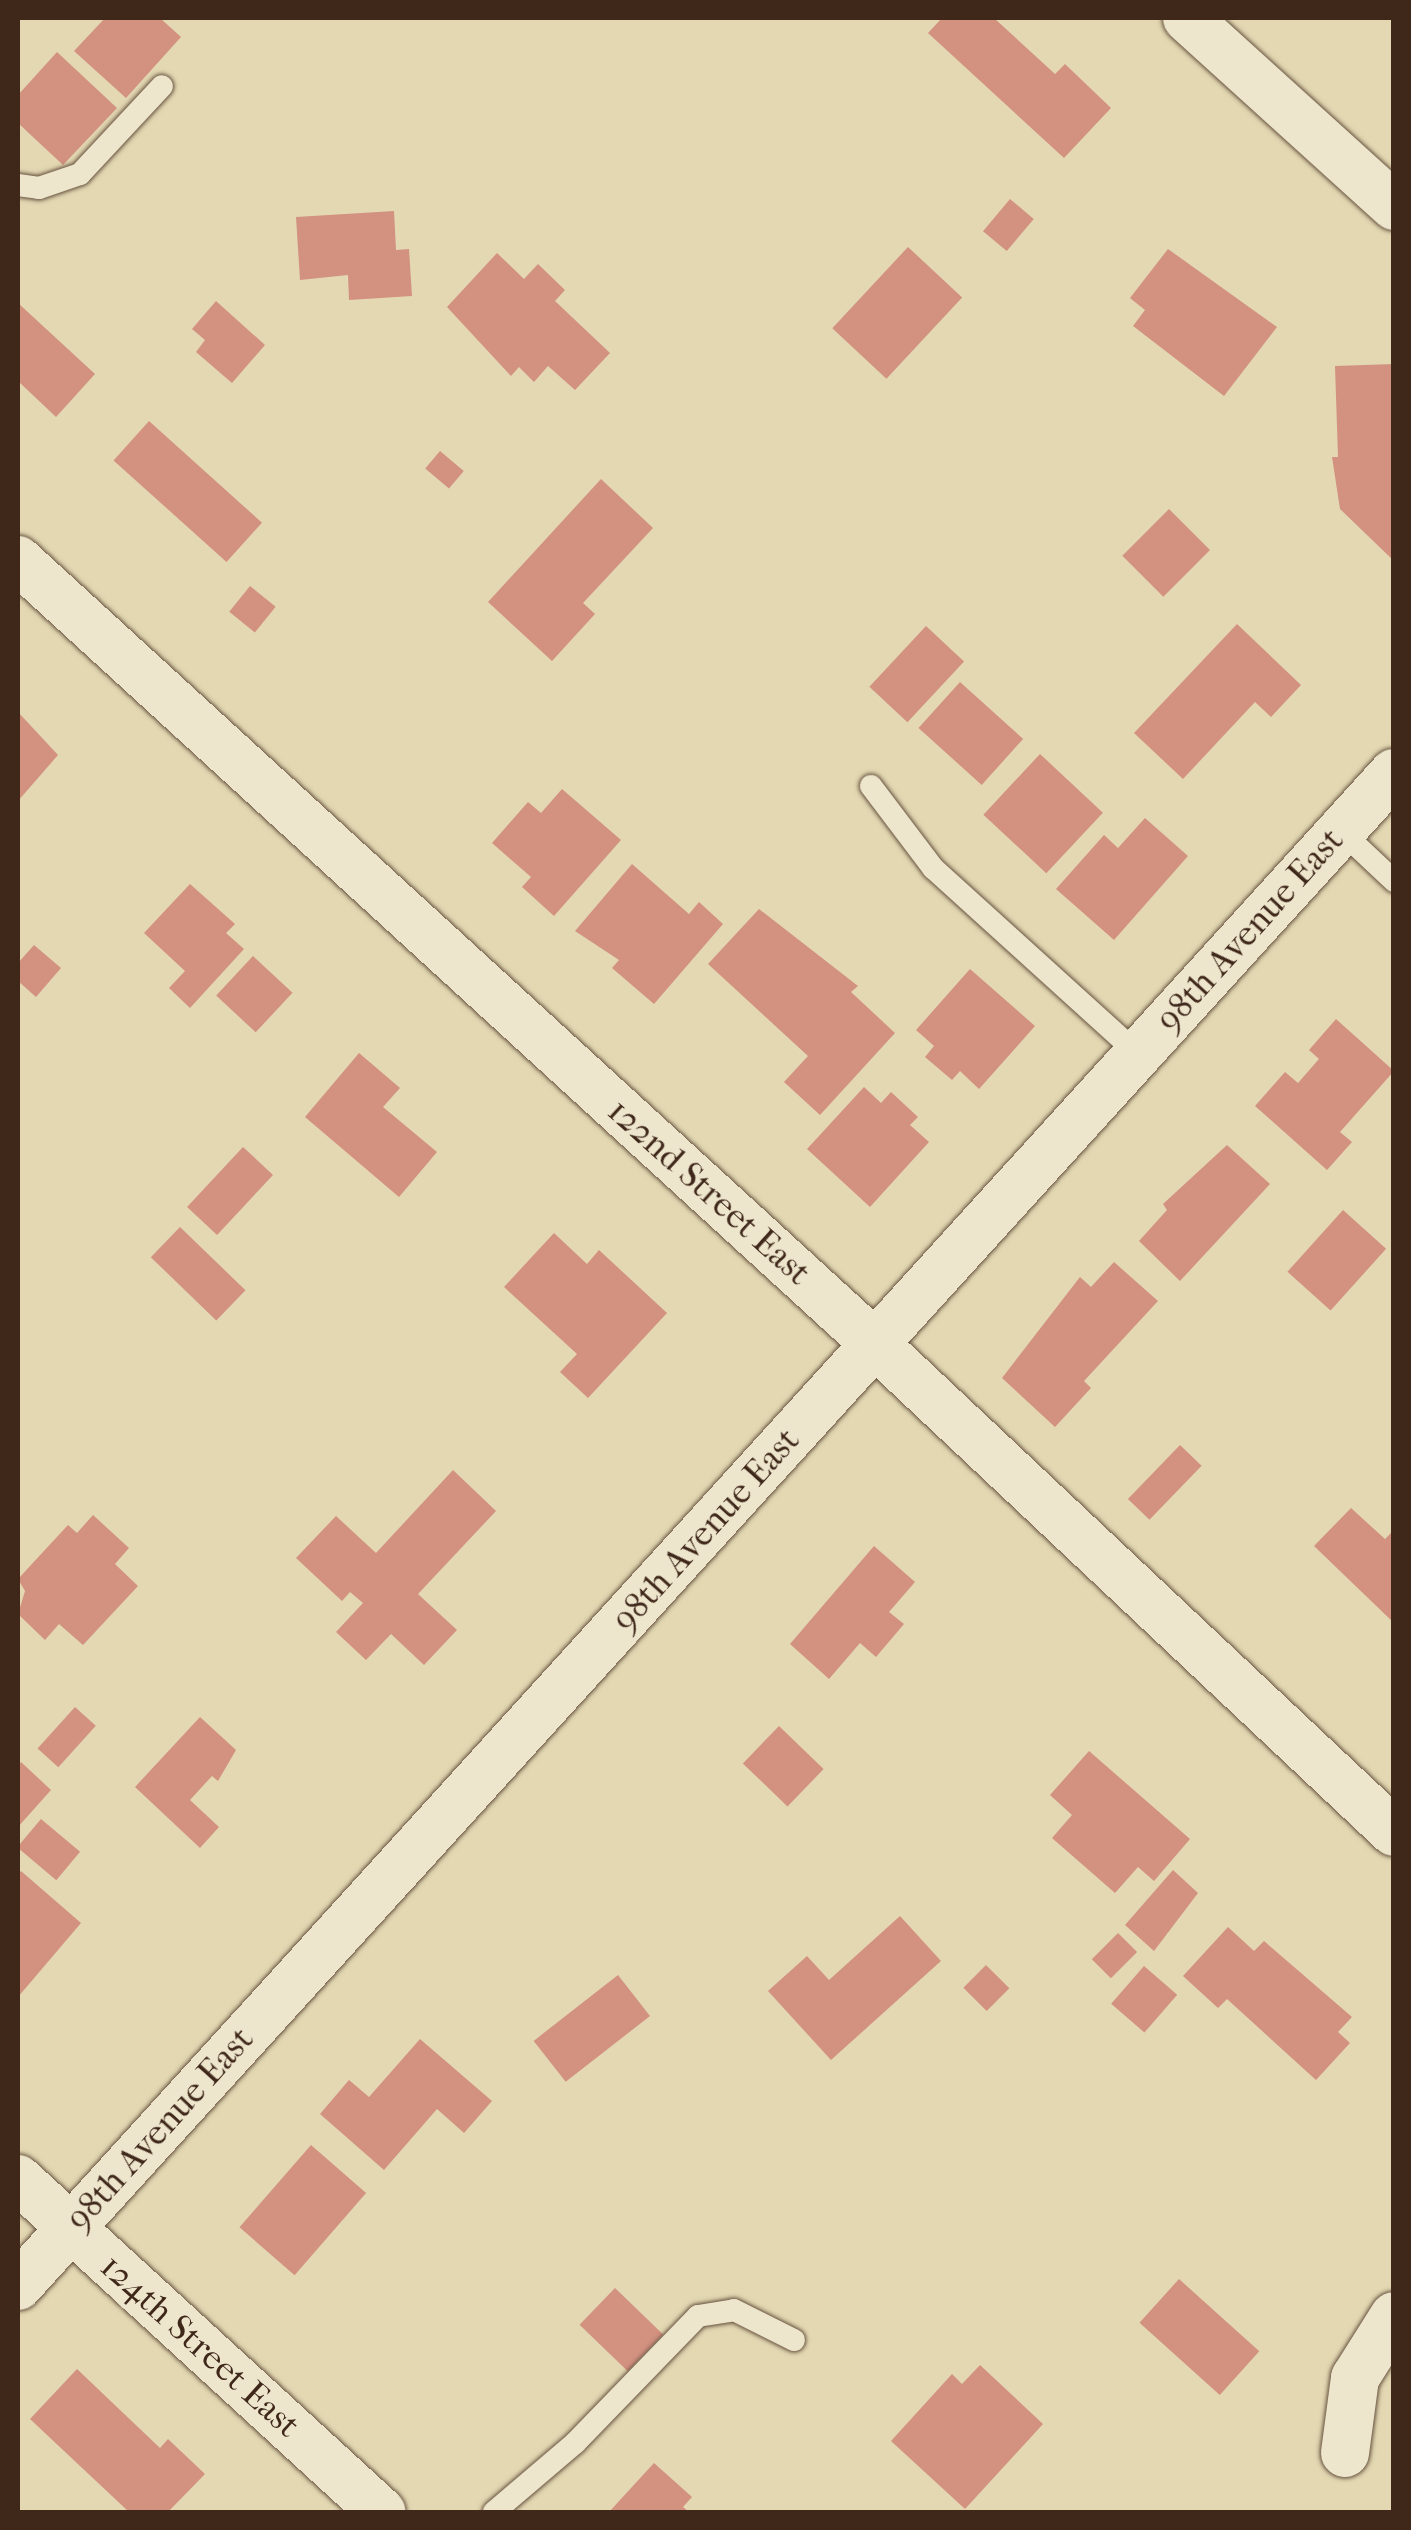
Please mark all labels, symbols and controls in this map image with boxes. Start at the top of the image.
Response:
street label: 98th Avenue East [1148,820,1352,1040]
street label: 122nd Street East [599,1090,819,1294]
street label: 98th Avenue East [604,1420,808,1640]
street label: 98th Avenue East [58,2019,262,2239]
street label: 124th Street East [92,2246,308,2446]

